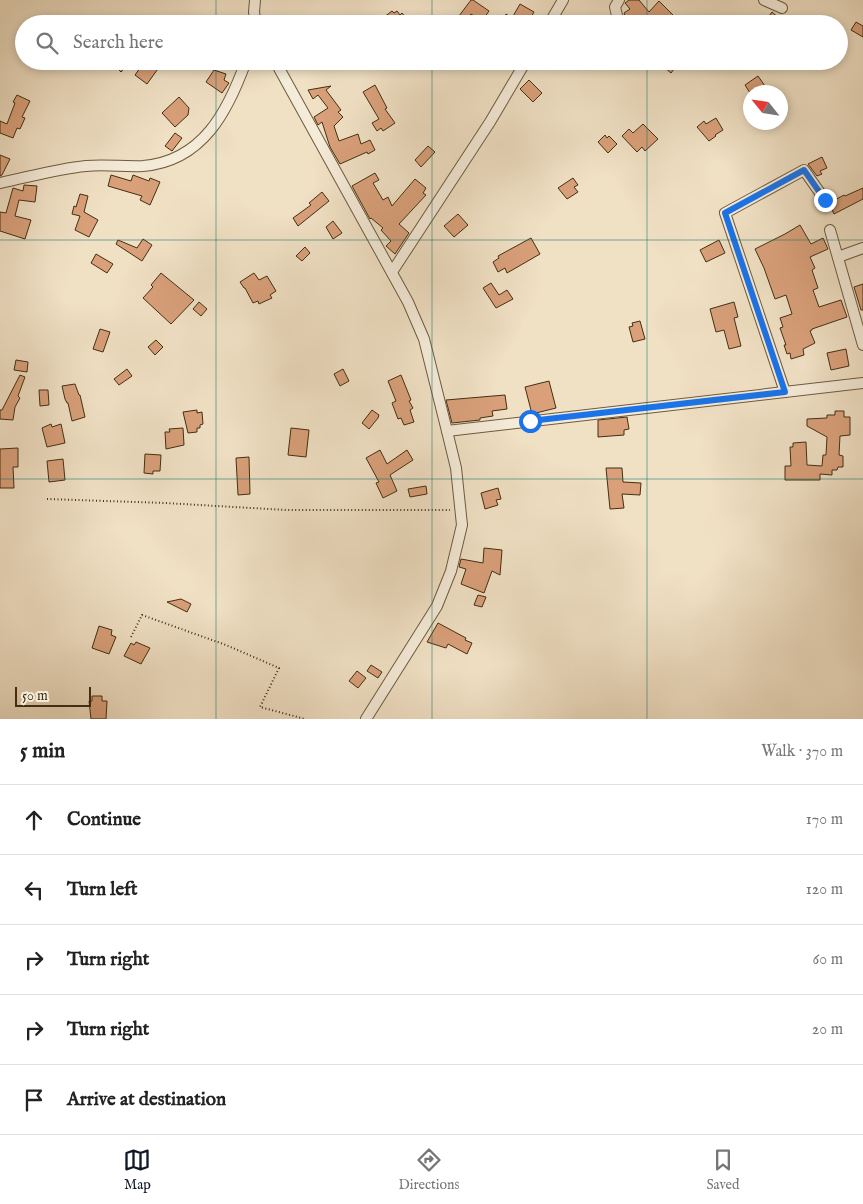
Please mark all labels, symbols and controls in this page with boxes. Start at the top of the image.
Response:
search box [15,15,848,70]
icon: search [33,29,61,57]
text: Search here [73,31,164,55]
north arrow [743,85,788,130]
route end [814,189,837,212]
route start [519,410,542,433]
scale bar [15,684,91,707]
text: 50 m [22,687,48,705]
text: 5 min [20,738,65,765]
text: Walk · 370 m [761,742,843,762]
icon: ahead [20,806,48,834]
text: Continue [67,808,141,832]
text: 170 m [806,810,843,830]
icon: left [20,876,48,904]
text: Turn left [67,878,138,902]
text: 120 m [806,880,843,900]
icon: right [20,946,48,974]
text: Turn right [67,948,149,972]
text: 60 m [813,950,843,970]
icon: right [20,1016,48,1044]
text: Turn right [67,1018,149,1042]
text: 20 m [812,1020,843,1040]
icon: arrive [20,1086,48,1114]
text: Arrive at destination [67,1088,226,1112]
tab: Map [123,1146,151,1194]
tab: Directions [398,1146,459,1194]
tab: Saved [706,1146,739,1194]

